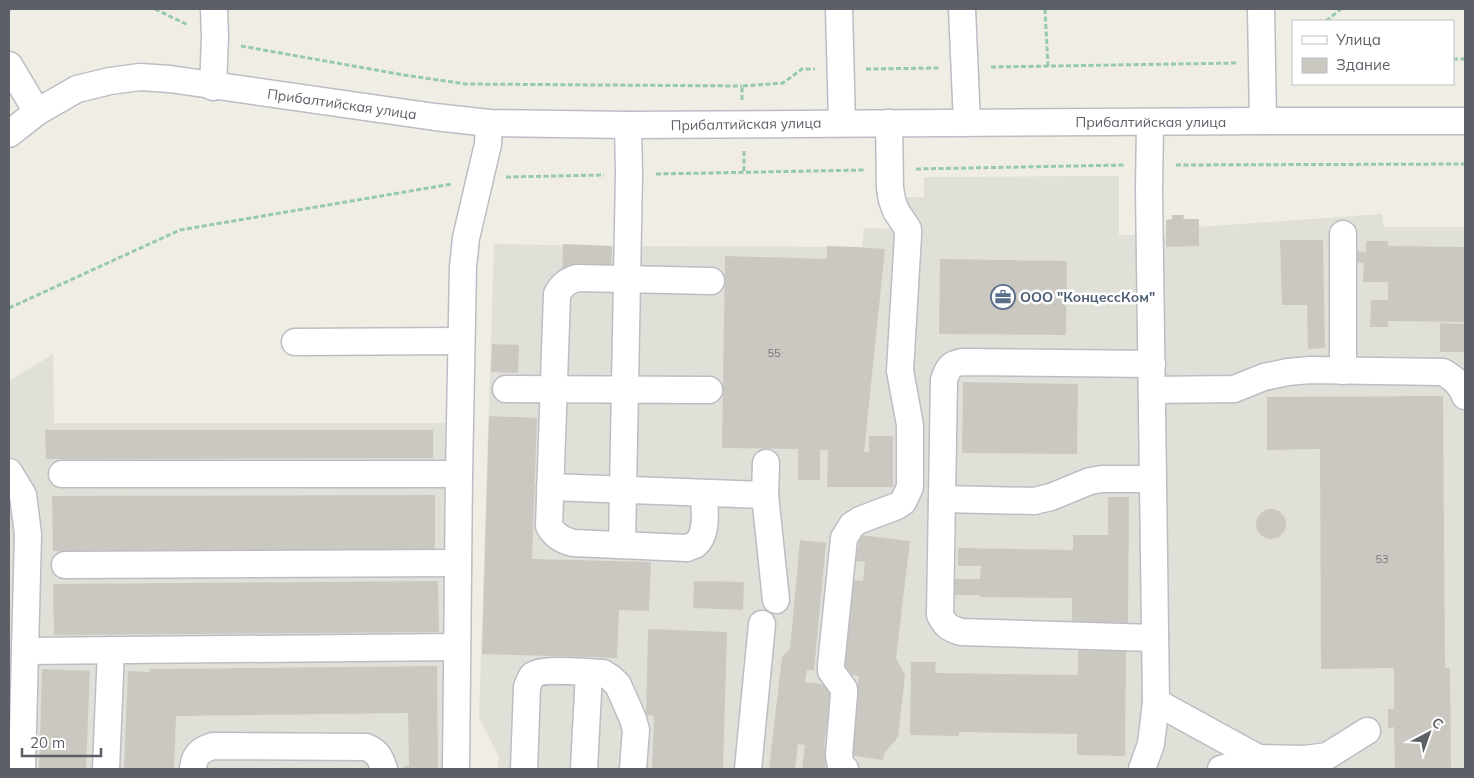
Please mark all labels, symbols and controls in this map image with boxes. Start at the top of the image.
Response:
legend [1292,20,1454,85]
text: Улица [1335,30,1381,49]
text: Здание [1336,55,1390,74]
street label: Прибалтийская улица [266,85,418,123]
street label: Прибалтийская улица [1076,113,1226,131]
street label: Прибалтийская улица [670,114,822,134]
office icon: ООО "КонцессКом" [990,284,1016,310]
place label: ООО "КонцессКом" [1020,288,1155,306]
house number: 55 [767,346,781,360]
house number: 53 [1375,552,1389,566]
north arrow [1404,708,1454,758]
text: С [1428,713,1447,733]
scale bar [22,726,101,758]
text: 20 m [30,733,65,752]

